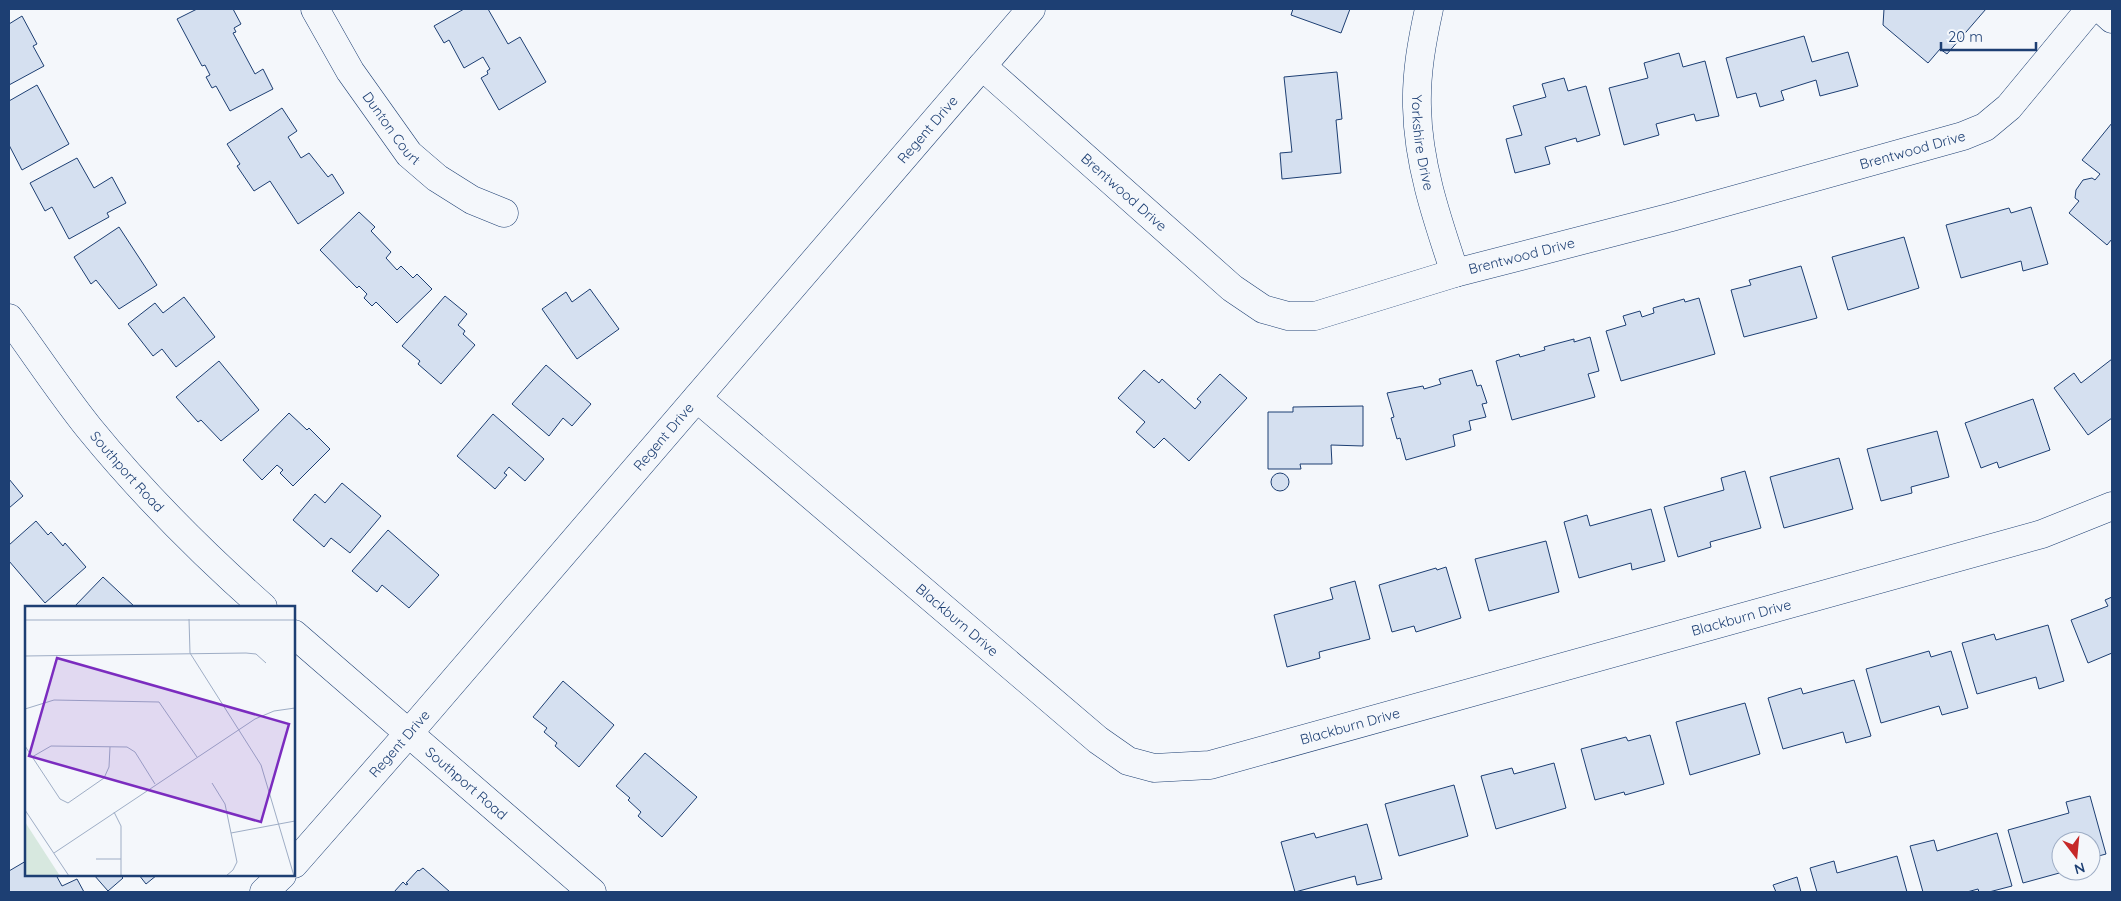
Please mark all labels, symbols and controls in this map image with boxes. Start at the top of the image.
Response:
scale bar [1941,20,2036,52]
text: 20 m [1948,27,1983,46]
street label: Dunton Court [358,88,424,169]
street label: Regent Drive [893,92,962,167]
street label: Yorkshire Drive [1408,95,1438,192]
street label: Brentwood Drive [1858,127,1968,173]
street label: Brentwood Drive [1077,149,1171,235]
street label: Brentwood Drive [1467,233,1577,278]
street label: Regent Drive [629,399,698,474]
street label: Southport Road [86,427,168,516]
street label: Blackburn Drive [912,580,1002,660]
street label: Blackburn Drive [1689,595,1793,640]
inset map [25,606,295,876]
street label: Blackburn Drive [1298,704,1402,749]
street label: Regent Drive [365,706,434,781]
street label: Southport Road [422,743,511,824]
north arrow [2051,831,2101,881]
text: N [2072,858,2087,879]

